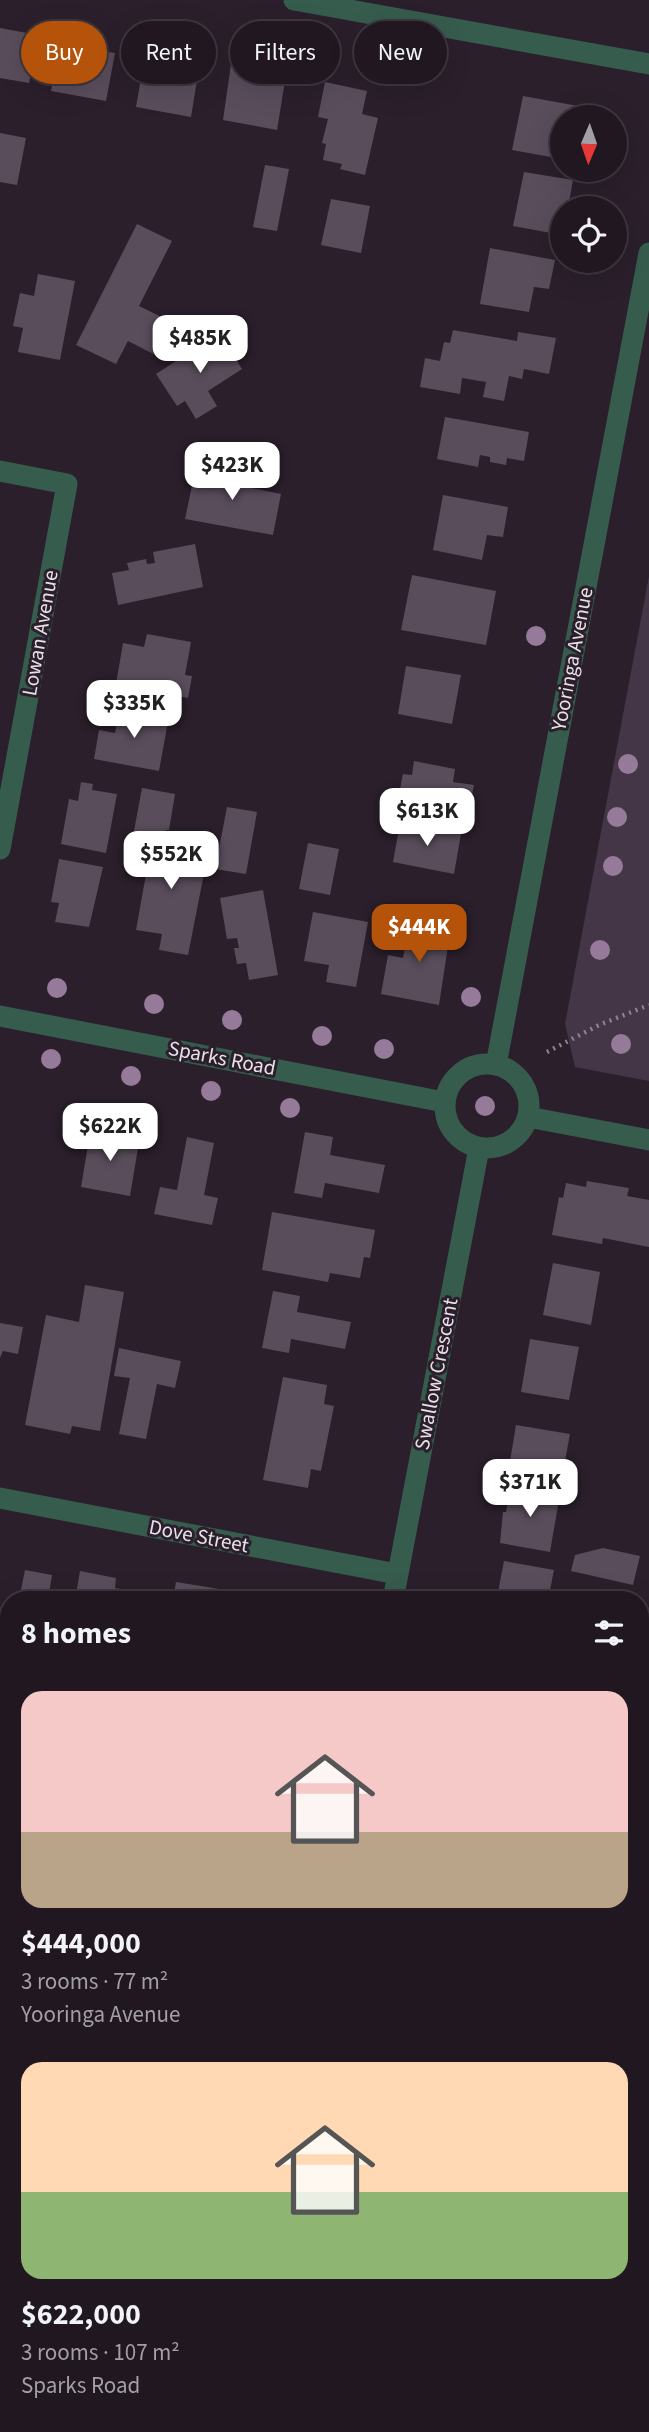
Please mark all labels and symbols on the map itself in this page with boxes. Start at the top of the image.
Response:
north arrow [550,105,626,182]
pin: $485K [151,316,249,375]
pin: $423K [183,442,281,502]
street label: Lowan Avenue [14,568,66,698]
street label: Yooringa Avenue [543,585,601,734]
pin: $335K [85,680,183,740]
pin: $613K [378,788,476,848]
pin: $552K [122,832,220,891]
pin: $444K [370,904,468,964]
street label: Sparks Road [166,1033,278,1083]
pin: $622K [61,1104,159,1163]
street label: Swallow Crescent [407,1295,465,1453]
pin: $371K [481,1460,579,1519]
street label: Dove Street [146,1512,252,1560]

